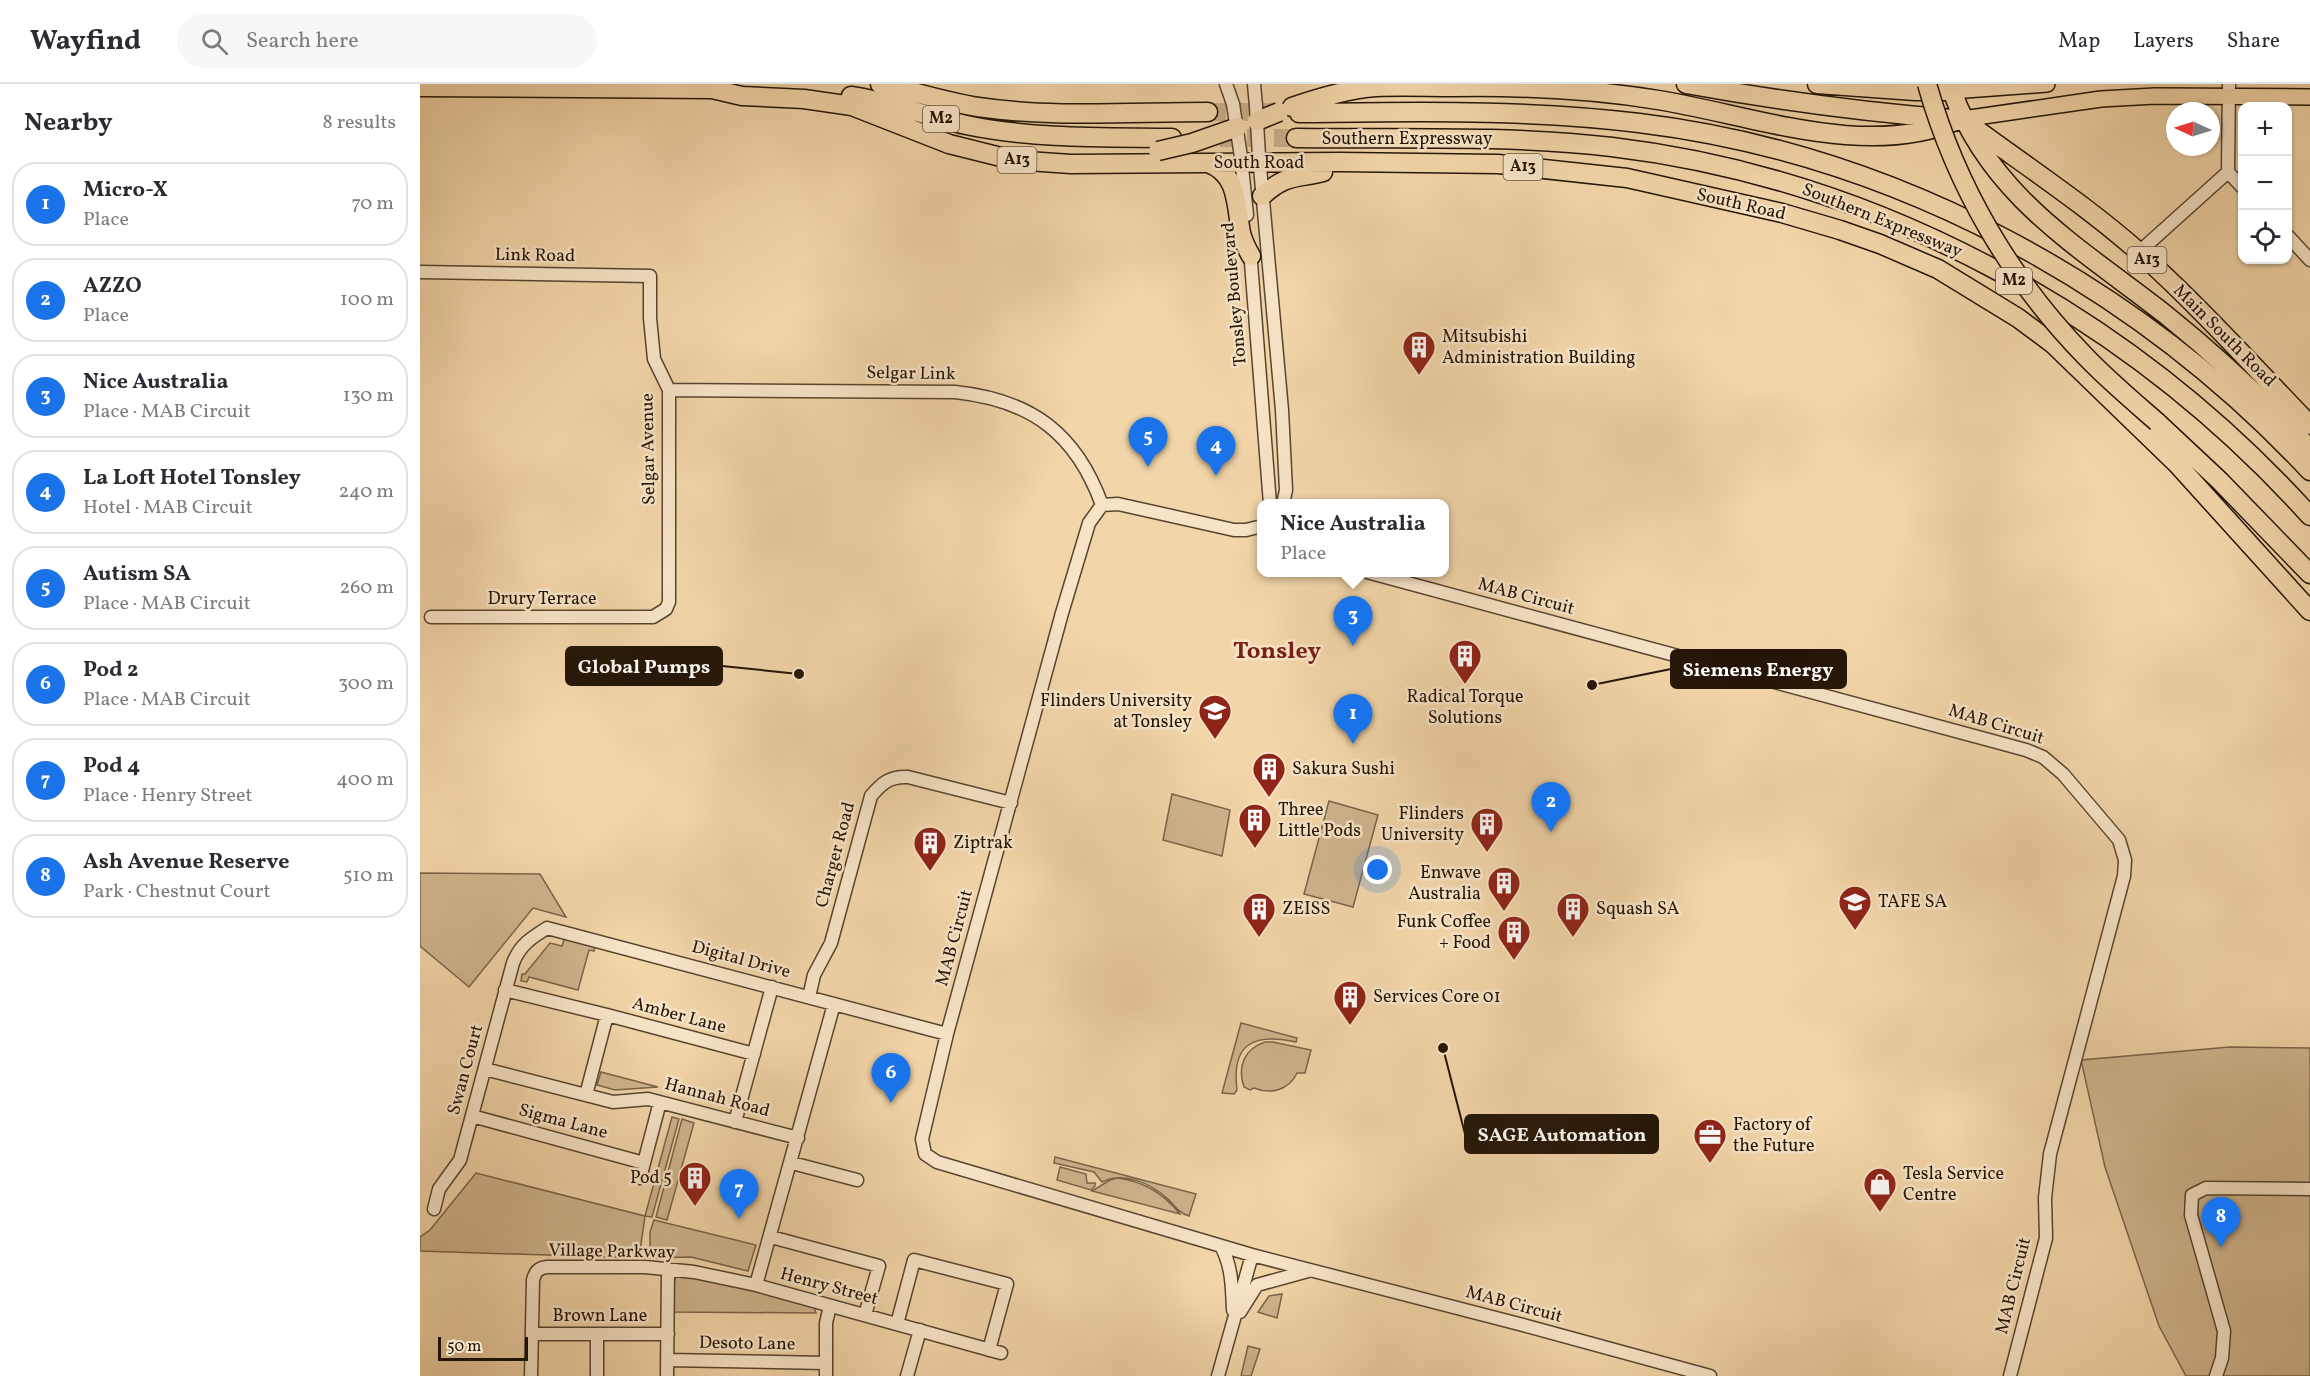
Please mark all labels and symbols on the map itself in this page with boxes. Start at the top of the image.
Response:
north arrow [2166,102,2220,156]
road number: M2 [923,106,959,132]
street label: Southern Expressway [1322,127,1493,152]
road number: A13 [998,147,1036,173]
street label: South Road [1214,151,1304,176]
road number: A13 [1504,154,1542,180]
street label: Southern Expressway [1798,177,1966,265]
street label: South Road [1694,183,1788,227]
street label: Tonsley Boulevard [1216,221,1254,367]
street label: Link Road [495,243,575,269]
road number: A13 [2128,247,2166,273]
road number: M2 [1996,268,2032,294]
street label: Main South Road [2167,279,2281,393]
place label: Mitsubishi Administration Building [1442,325,1636,371]
building icon: Mitsubishi Administration Building [1401,329,1437,376]
street label: Selgar Link [866,361,956,387]
street label: Selgar Avenue [636,393,662,505]
pin: 5 [1128,418,1168,467]
pin: 4 [1196,426,1236,476]
street label: MAB Circuit [1475,572,1577,622]
street label: Drury Terrace [487,587,597,612]
pin: 3 [1334,596,1372,646]
district label: Tonsley [1233,635,1321,669]
building icon: Radical Torque Solutions [1447,638,1483,685]
callout: Global Pumps [566,647,722,685]
callout: Siemens Energy [1671,650,1846,688]
text: Global Pumps [578,654,710,682]
text: Siemens Energy [1682,657,1834,685]
place label: Radical Torque Solutions [1406,685,1524,731]
place label: Flinders University at Tonsley [1040,689,1192,735]
school or university icon: Flinders University at Tonsley [1197,693,1233,740]
pin: 1 [1334,694,1372,744]
street label: MAB Circuit [1945,699,2047,751]
building icon: Sakura Sushi [1251,751,1287,798]
place label: Sakura Sushi [1292,757,1395,782]
pin: 2 [1532,782,1570,832]
place label: Three Little Pods [1278,798,1361,844]
street label: Charger Road [810,799,862,911]
building icon: Three Little Pods [1237,802,1273,849]
place label: Flinders University [1381,802,1464,848]
building icon: Flinders University [1469,806,1505,853]
building icon: Ziptrak [912,825,948,872]
place label: Ziptrak [953,831,1013,856]
your location [1363,855,1392,884]
place label: Enwave Australia [1408,861,1481,907]
building icon: Enwave Australia [1486,865,1522,912]
school or university icon: TAFE SA [1837,884,1873,931]
street label: MAB Circuit [930,887,980,989]
place label: TAFE SA [1878,890,1947,915]
building icon: ZEISS [1241,891,1277,938]
building icon: Squash SA [1555,891,1591,938]
place label: ZEISS [1282,897,1330,922]
place label: Squash SA [1596,897,1680,922]
place label: Funk Coffee + Food [1397,910,1491,956]
building icon: Funk Coffee + Food [1496,914,1532,961]
street label: Digital Drive [689,935,793,985]
building icon: Services Core 01 [1332,979,1368,1026]
place label: Services Core 01 [1373,985,1501,1010]
street label: Amber Lane [629,991,729,1041]
street label: Swan Court [442,1022,490,1118]
pin: 6 [872,1054,910,1103]
street label: Hannah Road [662,1072,772,1124]
street label: Sigma Lane [516,1098,610,1146]
place label: Factory of the Future [1733,1113,1814,1159]
callout: SAGE Automation [1465,1115,1658,1153]
office icon: Factory of the Future [1692,1117,1728,1164]
text: SAGE Automation [1478,1122,1646,1150]
building icon: Pod 5 [677,1160,713,1207]
place label: Tesla Service Centre [1903,1162,2004,1208]
place label: Pod 5 [630,1166,672,1191]
shop icon: Tesla Service Centre [1862,1166,1898,1213]
pin: 7 [720,1170,758,1219]
pin: 8 [2202,1198,2240,1247]
street label: MAB Circuit [1990,1235,2038,1337]
street label: Village Parkway [548,1238,676,1266]
street label: Henry Street [777,1262,881,1312]
street label: MAB Circuit [1463,1280,1565,1330]
street label: Brown Lane [553,1304,647,1329]
street label: Desoto Lane [698,1331,796,1357]
scale bar [438,1334,528,1362]

